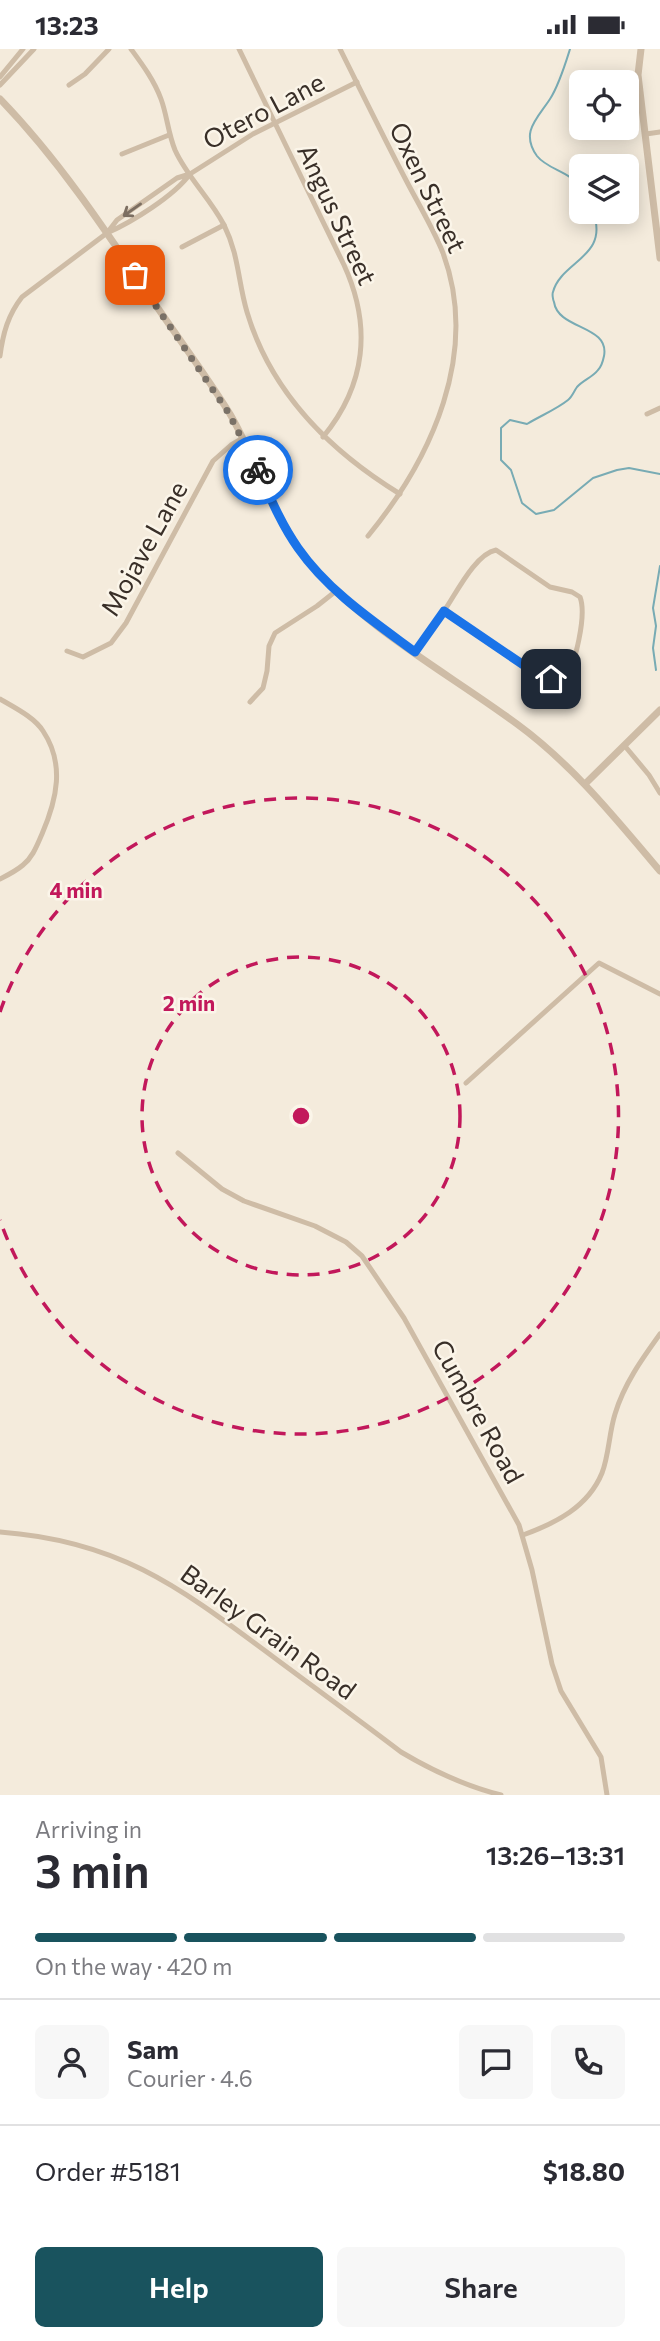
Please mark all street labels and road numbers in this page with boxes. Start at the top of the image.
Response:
street label: Otero Lane [197,65,329,155]
street label: Oxen Street [384,117,474,257]
street label: Angus Street [292,139,384,289]
street label: Mojave Lane [93,475,193,621]
street label: Cumbre Road [427,1334,531,1488]
street label: Barley Grain Road [175,1557,363,1705]

